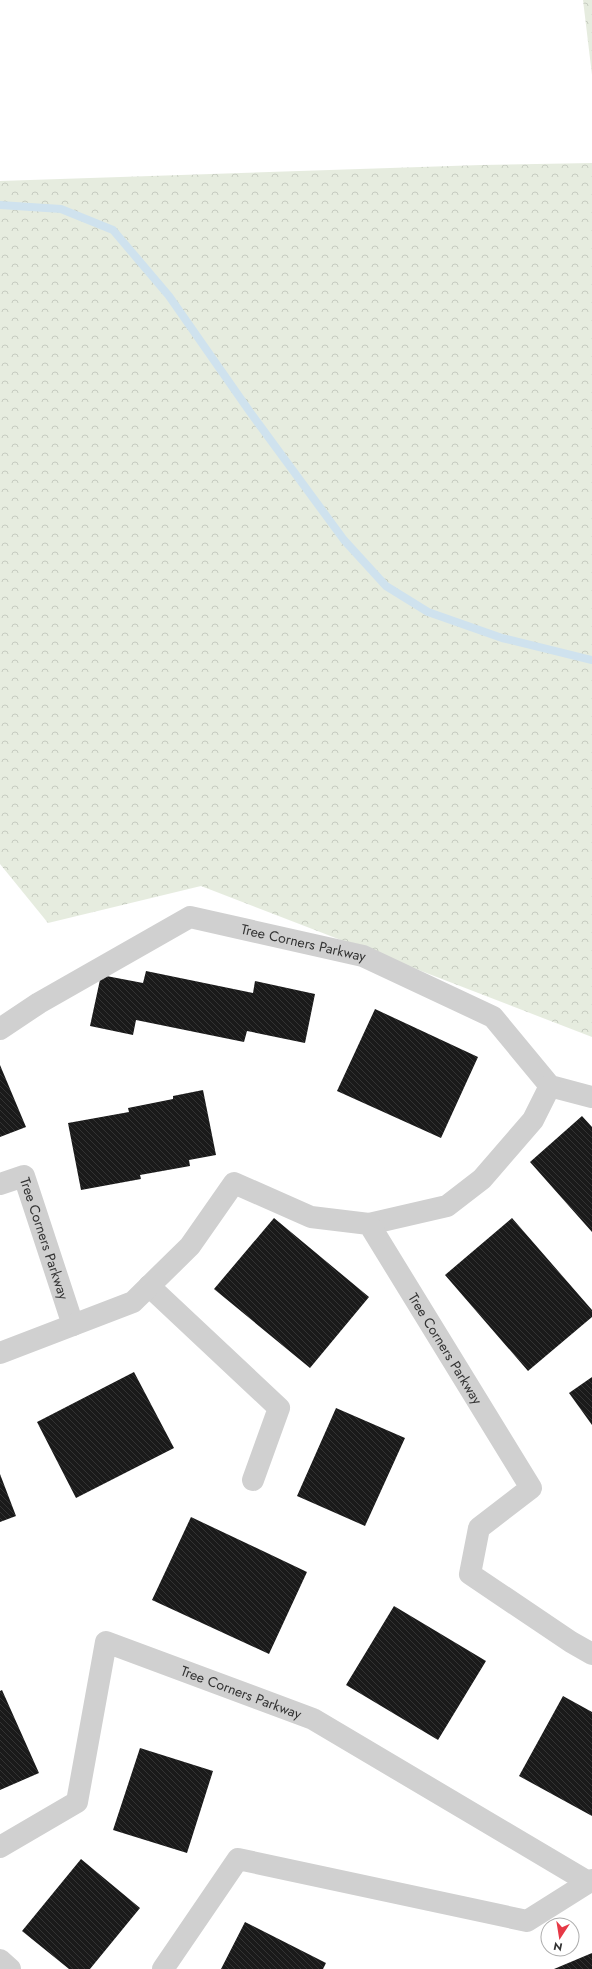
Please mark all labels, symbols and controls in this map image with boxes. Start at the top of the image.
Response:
street label: Tree Corners Parkway [239,919,369,967]
street label: Tree Corners Parkway [15,1175,74,1303]
street label: Tree Corners Parkway [404,1289,488,1409]
street label: Tree Corners Parkway [178,1661,305,1724]
north arrow [540,1917,580,1957]
text: N [552,1938,564,1956]

